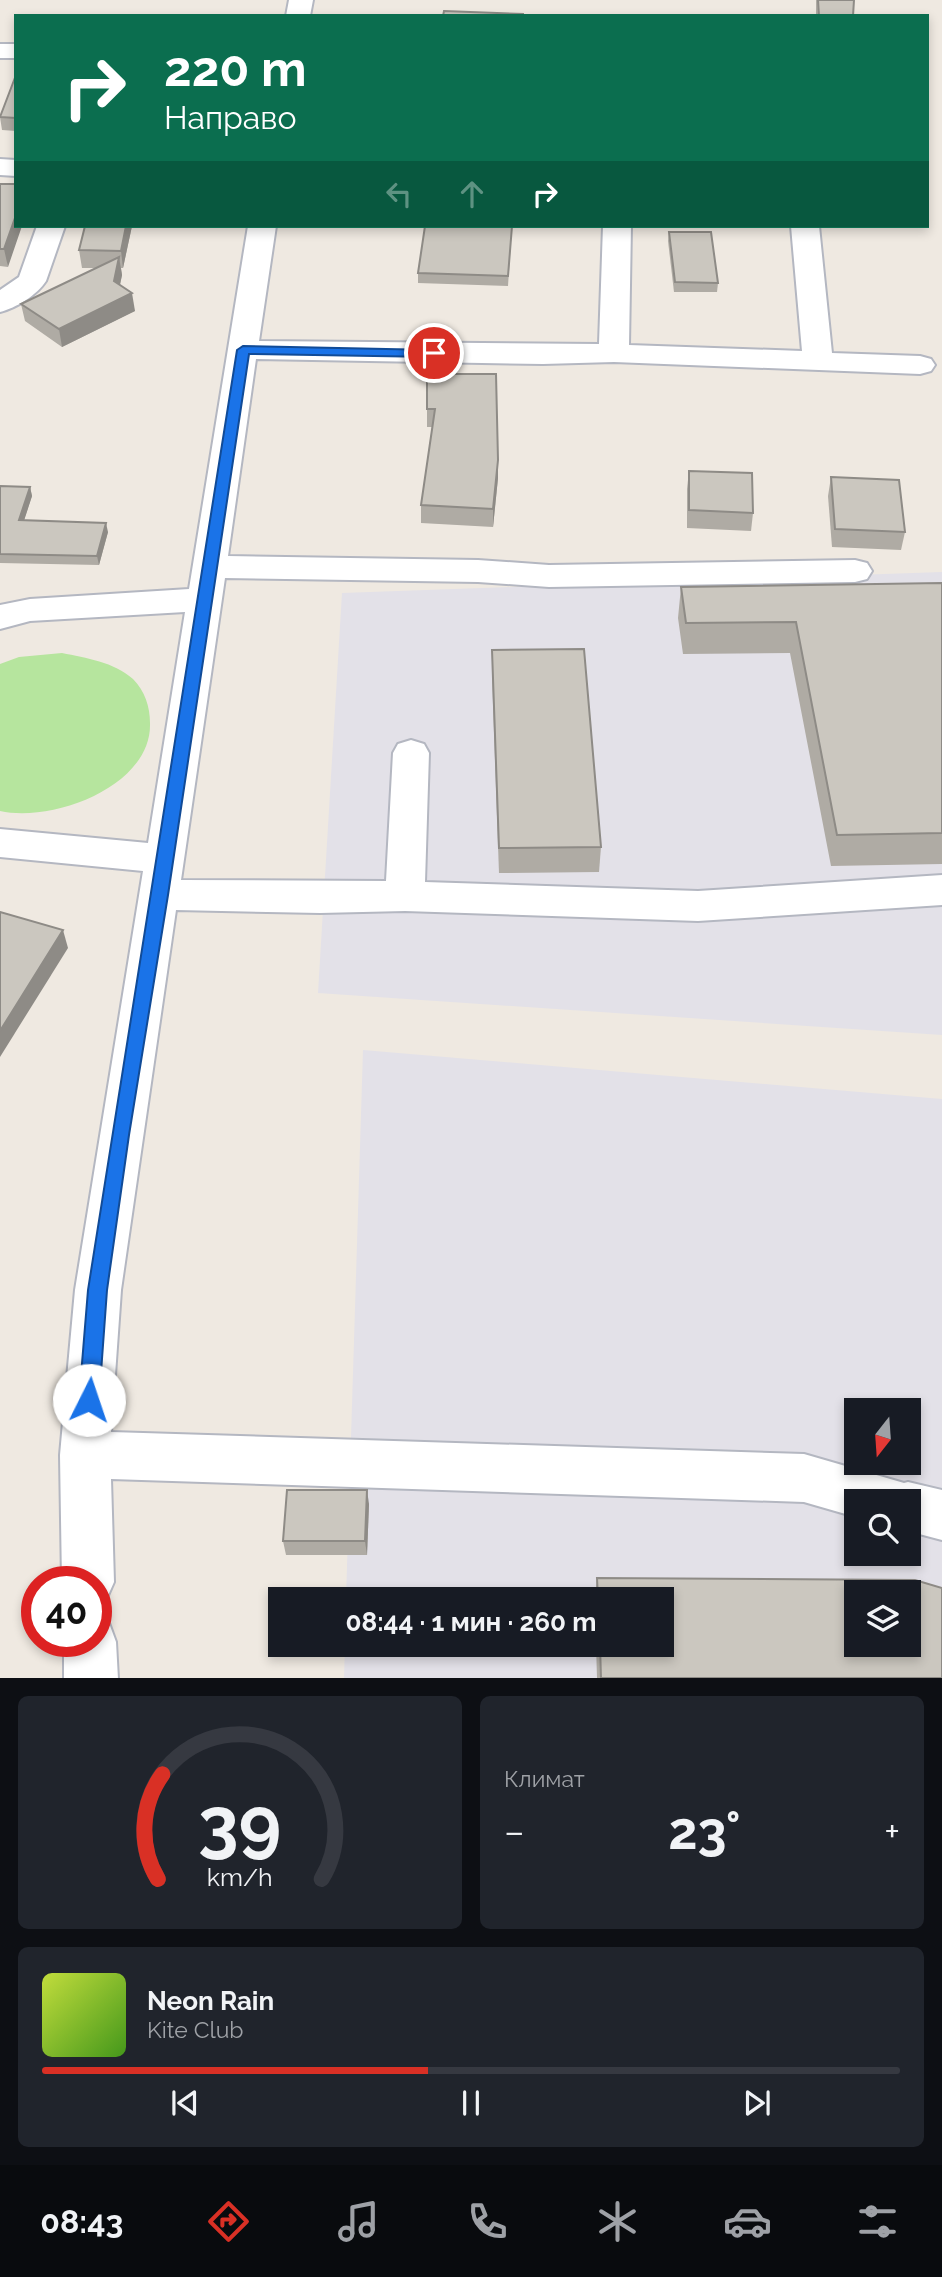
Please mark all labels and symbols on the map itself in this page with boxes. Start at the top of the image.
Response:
pin [404,323,464,383]
position arrow [52,1363,126,1437]
north arrow [844,1398,920,1475]
speed limit sign: 40 [21,1566,112,1657]

